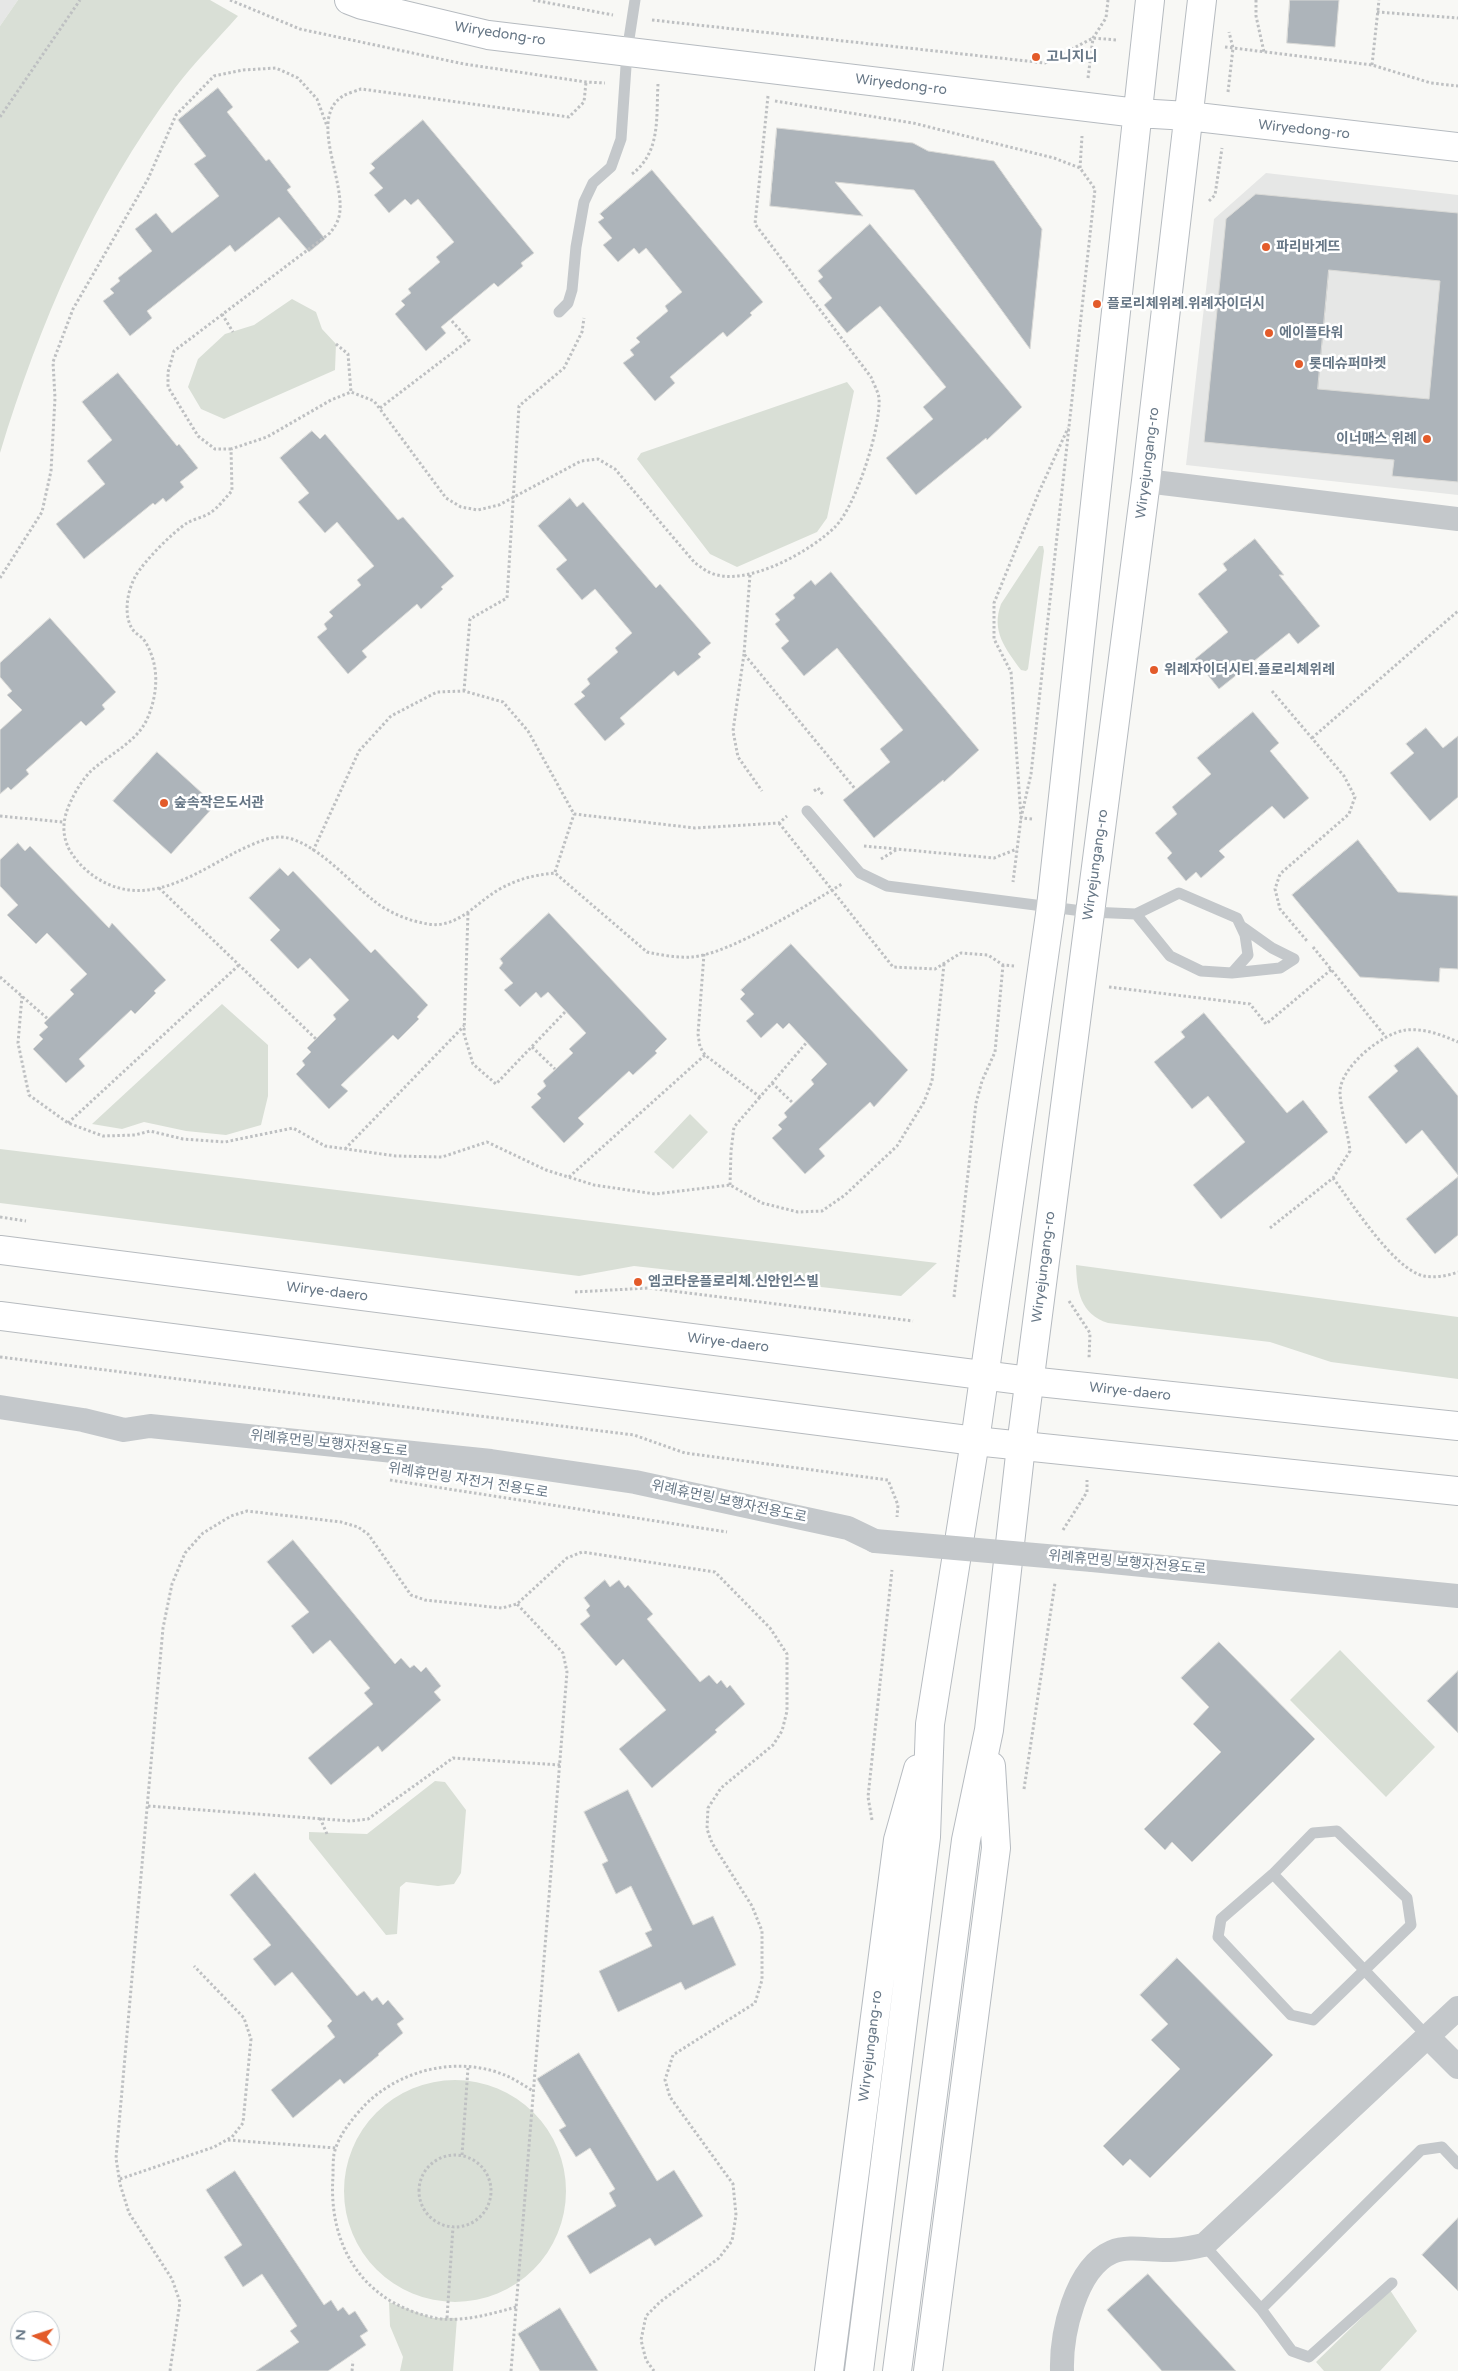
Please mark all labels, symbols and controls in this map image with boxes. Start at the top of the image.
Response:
street label: Wiryedong-ro [453,18,547,50]
place label: 고니지니 [1046,49,1098,65]
marker: 고니지니 [1030,51,1042,63]
street label: Wiryedong-ro [854,71,948,99]
street label: Wiryedong-ro [1257,117,1351,143]
place label: 파리바게뜨 [1276,239,1340,255]
marker: 파리바게뜨 [1260,241,1272,253]
place label: 플로리체위례.위례자이더시 [1107,296,1265,312]
marker: 플로리체위례.위례자이더시 [1091,298,1103,310]
place label: 에이플타워 [1279,325,1343,341]
marker: 에이플타워 [1263,327,1275,339]
place label: 롯데슈퍼마켓 [1309,356,1386,372]
marker: 롯데슈퍼마켓 [1293,358,1305,370]
street label: Wiryejungang-ro [1133,406,1163,520]
place label: 이너매스 위례 [1336,431,1417,447]
marker: 이너매스 위례 [1421,433,1433,445]
place label: 위례자이더시티.플로리체위례 [1164,662,1335,678]
marker: 위례자이더시티.플로리체위례 [1148,664,1160,676]
place label: 숲속작은도서관 [174,795,264,811]
marker: 숲속작은도서관 [158,797,170,809]
street label: Wiryejungang-ro [1080,808,1112,922]
street label: Wiryejungang-ro [1029,1210,1059,1324]
place label: 엠코타운플로리체.신안인스빌 [648,1274,819,1290]
marker: 엠코타운플로리체.신안인스빌 [632,1276,644,1288]
street label: Wirye-daero [285,1279,369,1305]
street label: Wirye-daero [686,1330,770,1356]
street label: Wirye-daero [1088,1379,1172,1405]
street label: 위례휴먼링 보행자전용도로 [249,1427,409,1461]
street label: 위례휴먼링 자전거 전용도로 [387,1460,549,1502]
street label: 위례휴먼링 보행자전용도로 [650,1477,808,1527]
street label: 위례휴먼링 보행자전용도로 [1047,1548,1207,1578]
street label: Wiryejungang-ro [856,1989,886,2103]
north arrow [10,2311,60,2361]
text: N [12,2329,29,2341]

